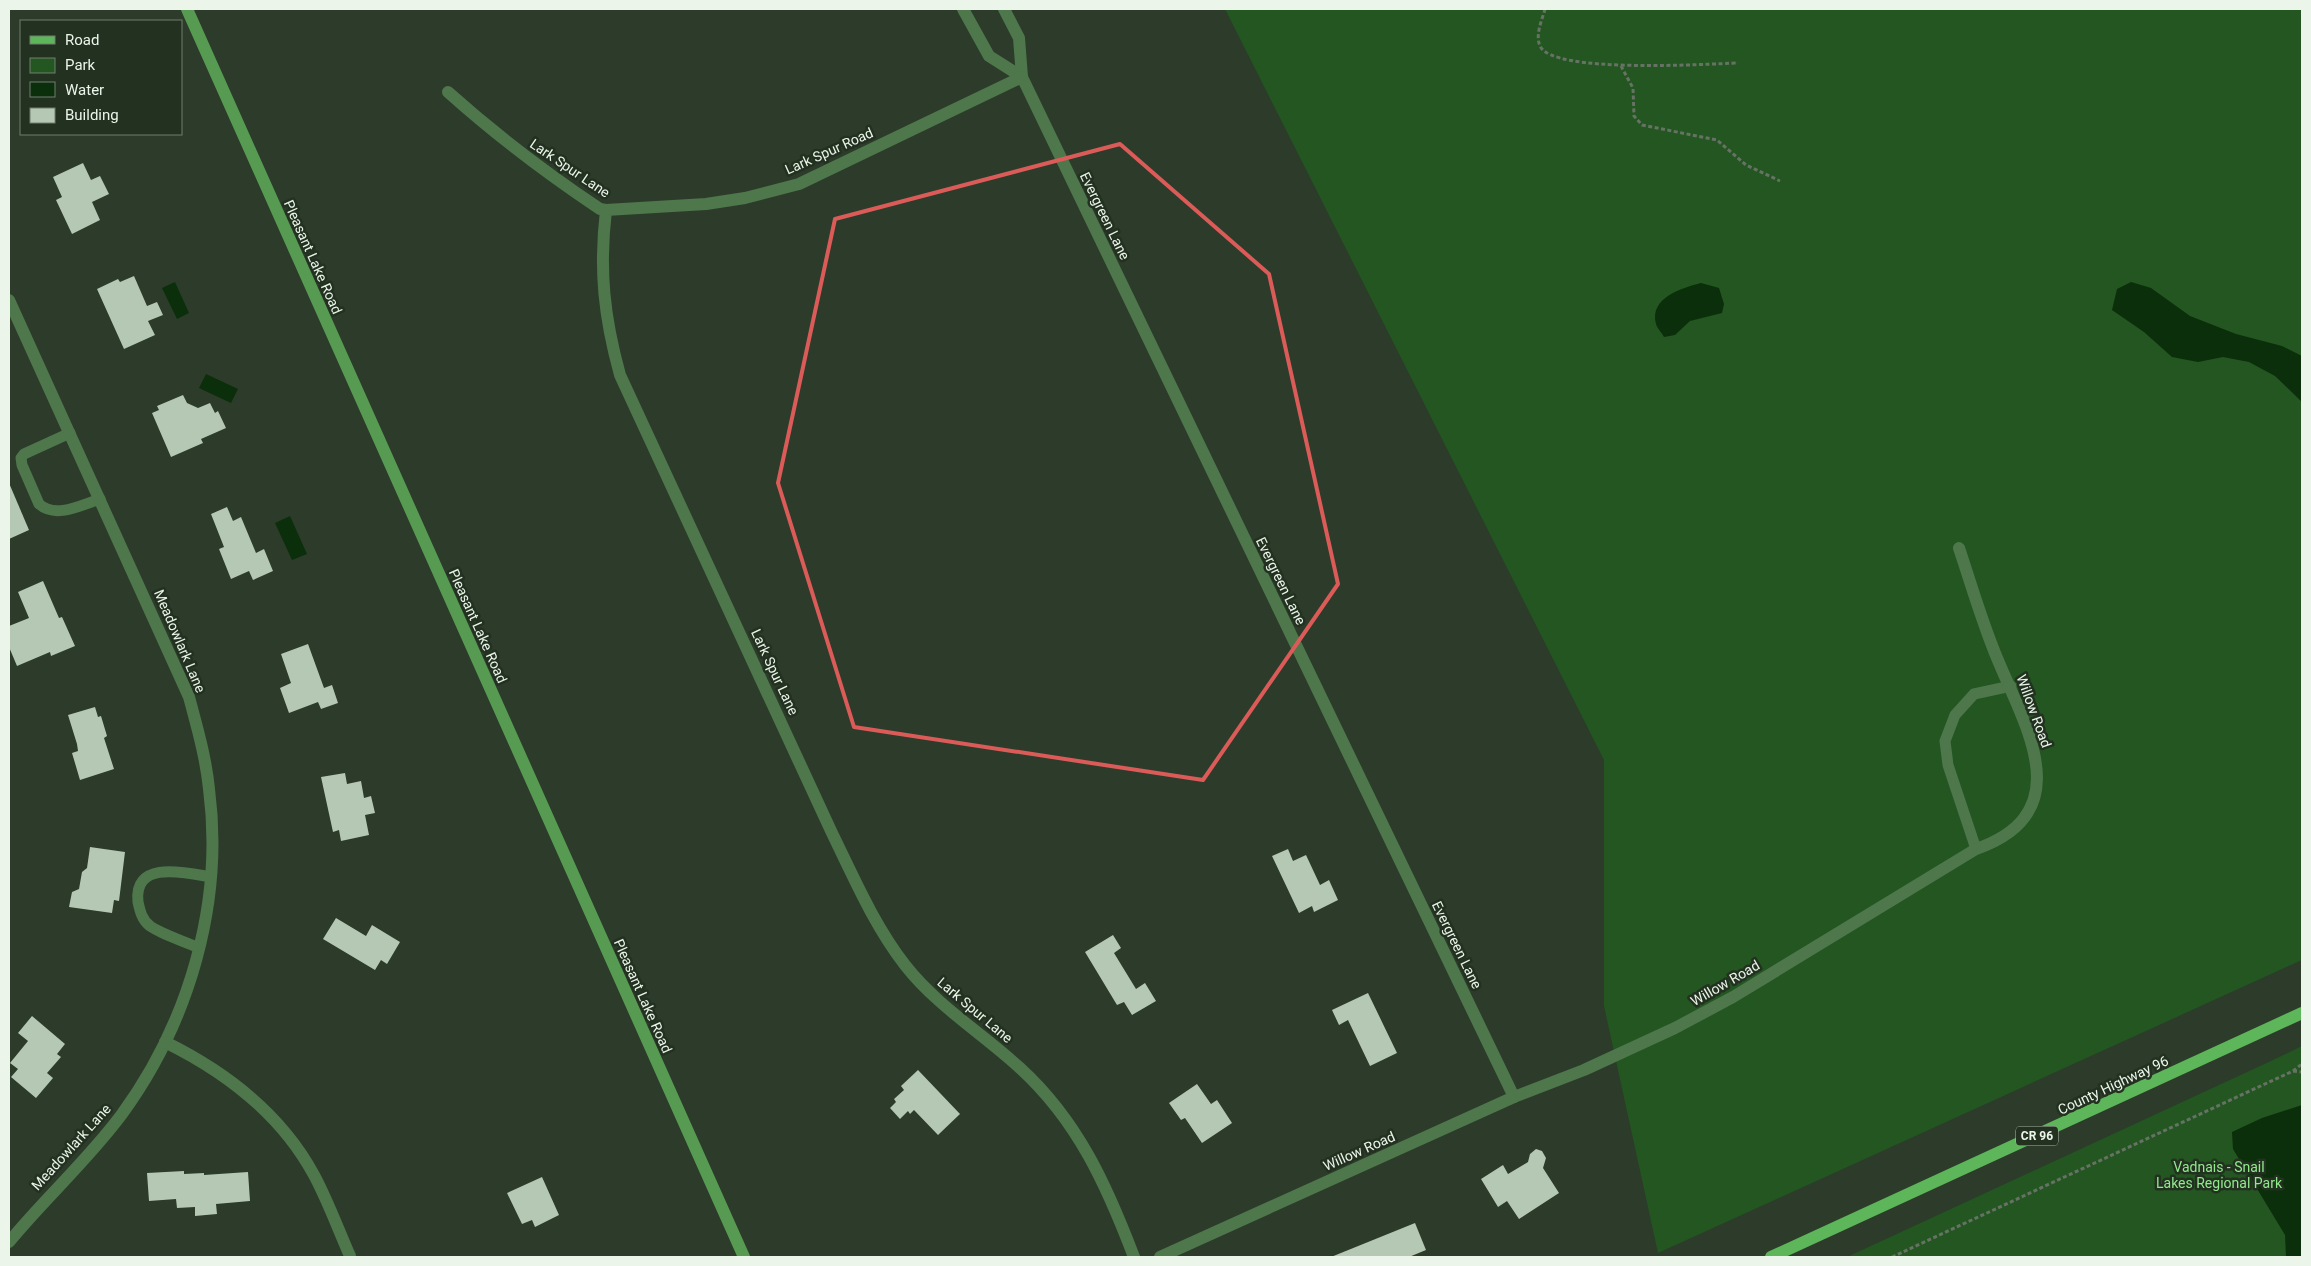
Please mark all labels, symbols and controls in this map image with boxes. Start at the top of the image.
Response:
legend [20,20,182,135]
text: Road [65,31,99,49]
text: Park [65,56,96,74]
text: Water [65,81,104,99]
text: Building [65,106,119,124]
street label: Lark Spur Road [782,124,876,178]
street label: Lark Spur Lane [527,135,613,201]
street label: Evergreen Lane [1077,170,1133,262]
street label: Pleasant Lake Road [281,198,345,316]
street label: Evergreen Lane [1253,535,1309,627]
street label: Pleasant Lake Road [446,567,510,685]
street label: Meadowlark Lane [151,587,209,695]
street label: Lark Spur Lane [748,627,802,717]
street label: Willow Road [2013,672,2055,750]
street label: Evergreen Lane [1429,899,1485,991]
street label: Pleasant Lake Road [611,937,675,1055]
street label: Willow Road [1688,957,1762,1009]
street label: Lark Spur Lane [934,974,1016,1046]
street label: County Highway 96 [2055,1052,2171,1118]
street label: Meadowlark Lane [28,1101,114,1193]
road number: CR 96 [2016,1126,2058,1146]
street label: Willow Road [1321,1128,1397,1174]
park label: Vadnais - Snail Lakes Regional Park [2156,1159,2283,1191]

